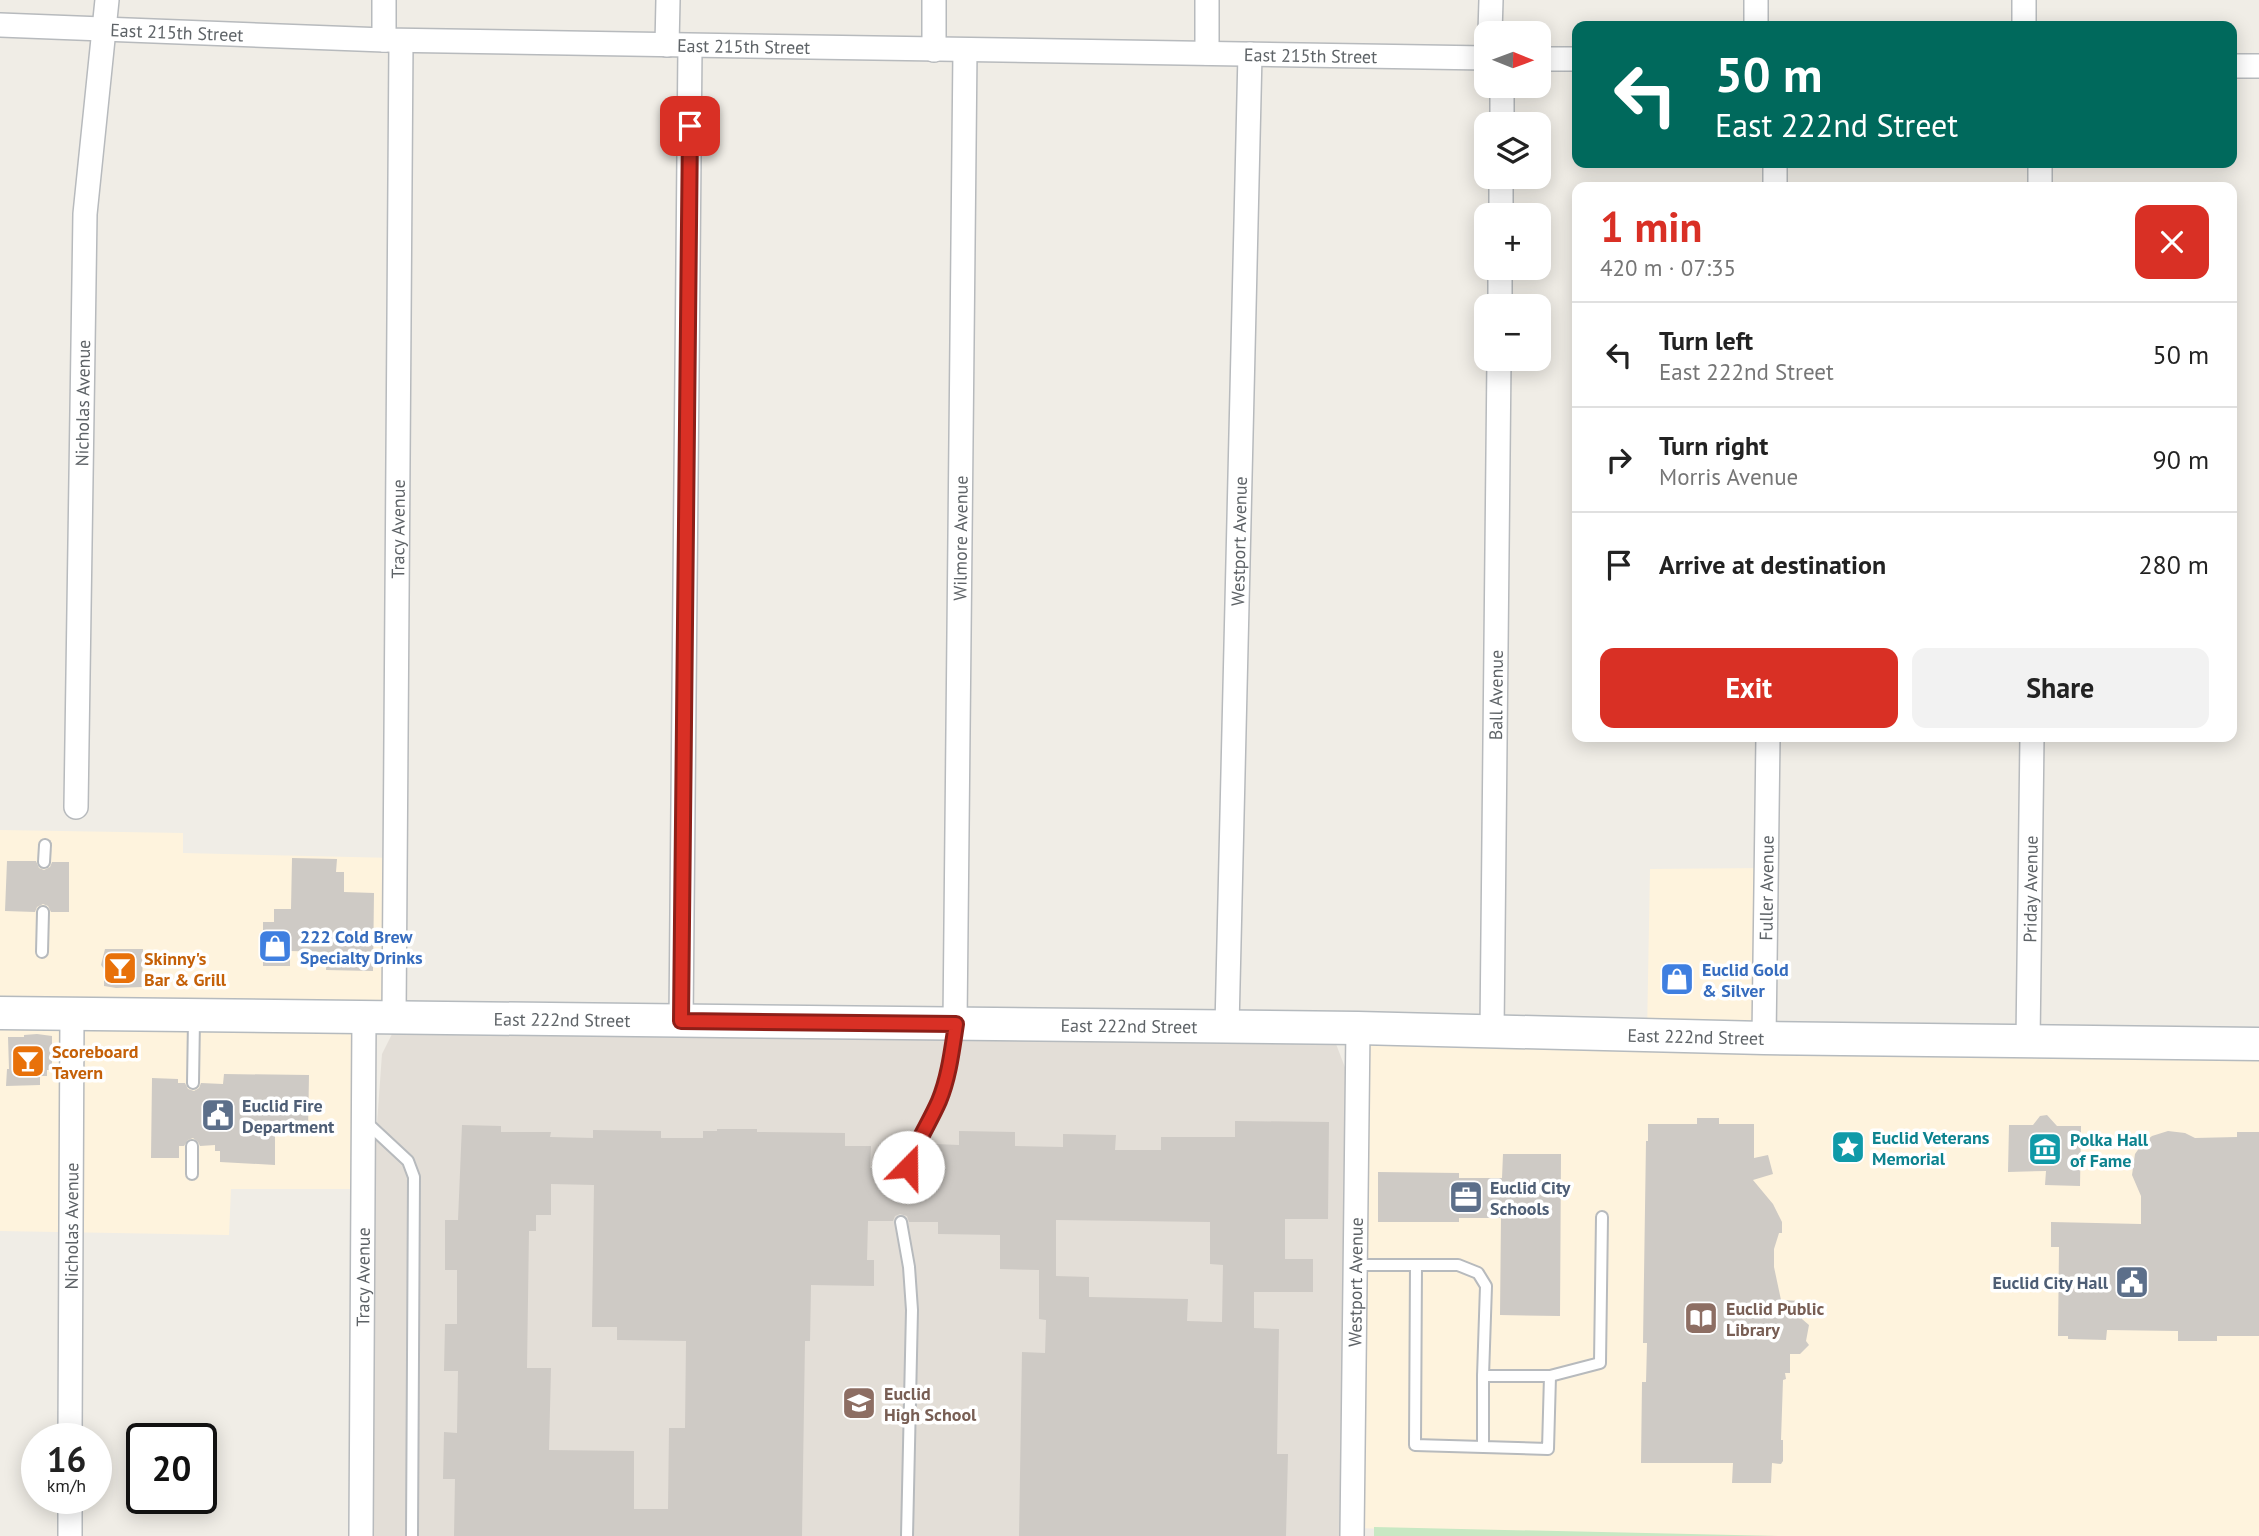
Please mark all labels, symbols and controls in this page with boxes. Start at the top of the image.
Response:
street label: East 215th Street [110,18,244,46]
north arrow [1474,21,1550,98]
map controls [1474,21,1551,371]
street label: East 215th Street [677,33,811,58]
text: 50 m [1715,42,1822,106]
street label: East 215th Street [1244,43,1377,68]
icon: left [1600,49,1691,140]
pin [660,96,720,156]
text: East 222nd Street [1715,104,1958,146]
icon: arrive [671,107,709,145]
button: layers [1474,112,1551,189]
text: 1 min [1600,199,1702,254]
button: + [1474,203,1551,280]
button: close [2135,205,2209,279]
text: 420 m · 07:35 [1600,253,1736,282]
button: − [1474,294,1551,371]
text: Turn left [1659,324,1753,357]
icon: left [1600,336,1638,374]
text: 50 m [2153,338,2209,371]
street label: Nicholas Avenue [70,339,95,467]
text: East 222nd Street [1659,357,1834,386]
text: Turn right [1659,429,1768,462]
icon: right [1600,441,1638,479]
text: 90 m [2153,443,2209,476]
text: Morris Avenue [1659,462,1798,491]
street label: Wilmore Avenue [948,475,972,601]
street label: Westport Avenue [1225,476,1252,606]
street label: Tracy Avenue [386,479,409,579]
icon: arrive [1600,546,1638,584]
text: Arrive at destination [1659,548,1886,581]
text: 280 m [2138,548,2209,581]
button: Exit [1600,648,1898,728]
button: Share [1912,648,2209,728]
street label: Ball Avenue [1484,650,1507,740]
street label: Fuller Avenue [1754,835,1778,941]
street label: Priday Avenue [2018,835,2042,943]
place label: 222 Cold Brew Specialty Drinks [300,925,423,969]
shop icon: 222 Cold Brew Specialty Drinks [256,927,294,965]
place label: Skinny's Bar & Grill [144,947,227,991]
bar icon: Skinny's Bar & Grill [101,949,139,987]
place label: Euclid Gold & Silver [1702,958,1789,1002]
shop icon: Euclid Gold & Silver [1658,960,1696,998]
street label: East 222nd Street [493,1007,631,1031]
street label: East 222nd Street [1060,1013,1198,1038]
street label: East 222nd Street [1627,1023,1765,1050]
place label: Scoreboard Tavern [52,1040,138,1084]
bar icon: Scoreboard Tavern [9,1042,47,1080]
place label: Euclid Fire Department [242,1094,335,1138]
public building icon: Euclid Fire Department [199,1096,237,1134]
place label: Euclid Veterans Memorial [1872,1126,1990,1170]
place icon: Euclid Veterans Memorial [1829,1128,1867,1166]
place label: Polka Hall of Fame [2070,1128,2149,1172]
position arrow [871,1130,945,1204]
museum icon: Polka Hall of Fame [2026,1130,2064,1168]
street label: Nicholas Avenue [59,1163,83,1289]
place label: Euclid City Schools [1490,1176,1571,1220]
office icon: Euclid City Schools [1447,1178,1485,1216]
street label: Westport Avenue [1343,1217,1367,1347]
street label: Tracy Avenue [351,1227,374,1327]
public building icon: Euclid City Hall [2113,1263,2151,1301]
place label: Euclid City Hall [1992,1271,2109,1294]
place label: Euclid Public Library [1726,1297,1825,1341]
library icon: Euclid Public Library [1682,1299,1720,1337]
place label: Euclid High School [884,1382,977,1426]
school or university icon: Euclid High School [840,1384,878,1422]
speed limit sign: 20 [126,1423,217,1514]
text: 16 [47,1436,86,1482]
text: km/h [47,1474,86,1497]

